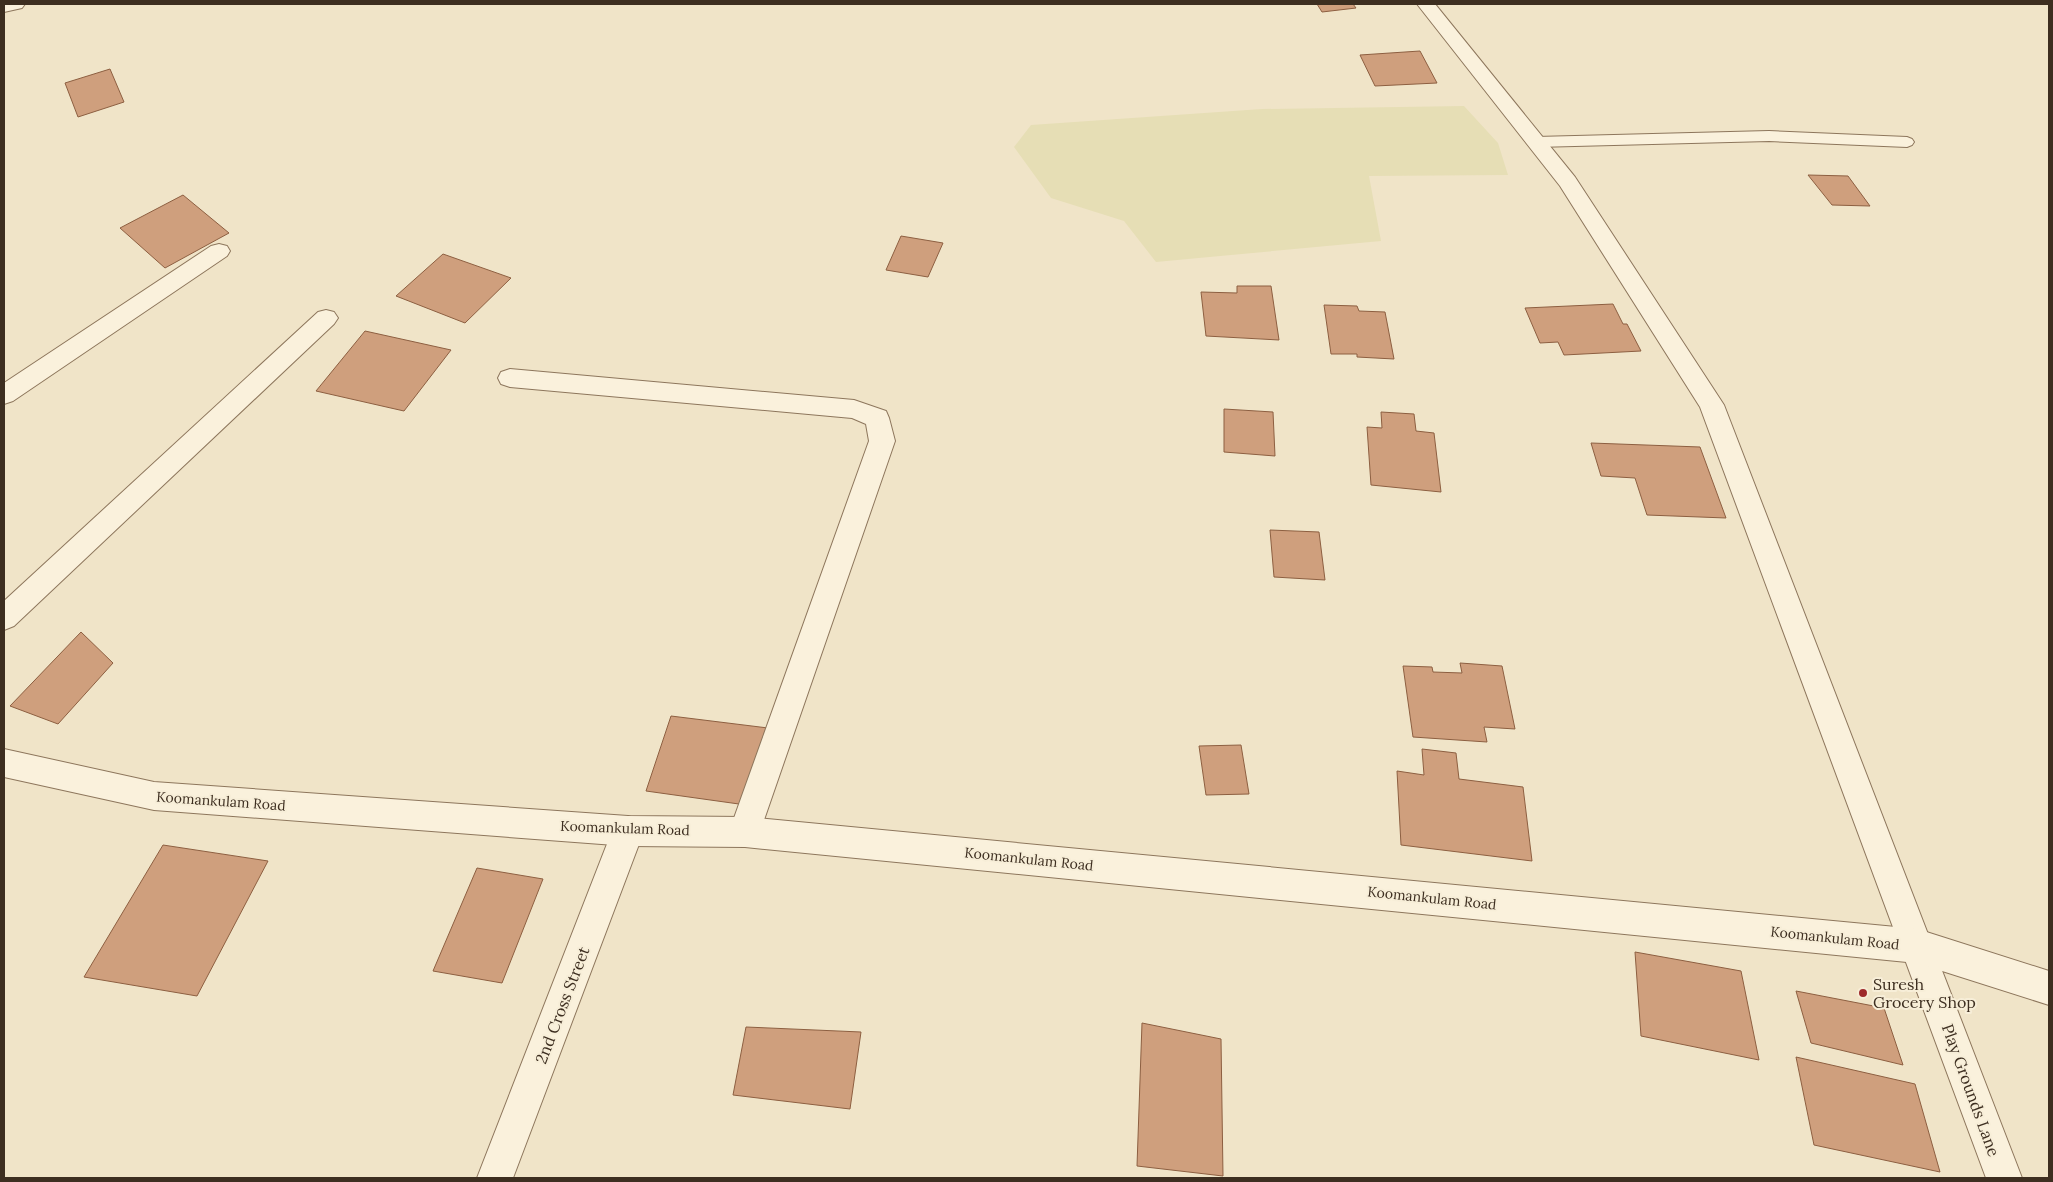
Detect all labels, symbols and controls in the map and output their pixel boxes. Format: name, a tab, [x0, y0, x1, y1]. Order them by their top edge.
street label: Koomankulam Road	[156, 788, 286, 814]
street label: Koomankulam Road	[560, 817, 690, 839]
street label: Koomankulam Road	[964, 843, 1094, 875]
street label: Koomankulam Road	[1367, 882, 1497, 914]
street label: Koomankulam Road	[1770, 922, 1900, 954]
street label: 2nd Cross Street	[530, 943, 594, 1066]
place label: Suresh Grocery Shop	[1873, 974, 1976, 1012]
marker: Suresh Grocery Shop	[1857, 987, 1869, 999]
street label: Play Grounds Lane	[1938, 1021, 2004, 1159]

